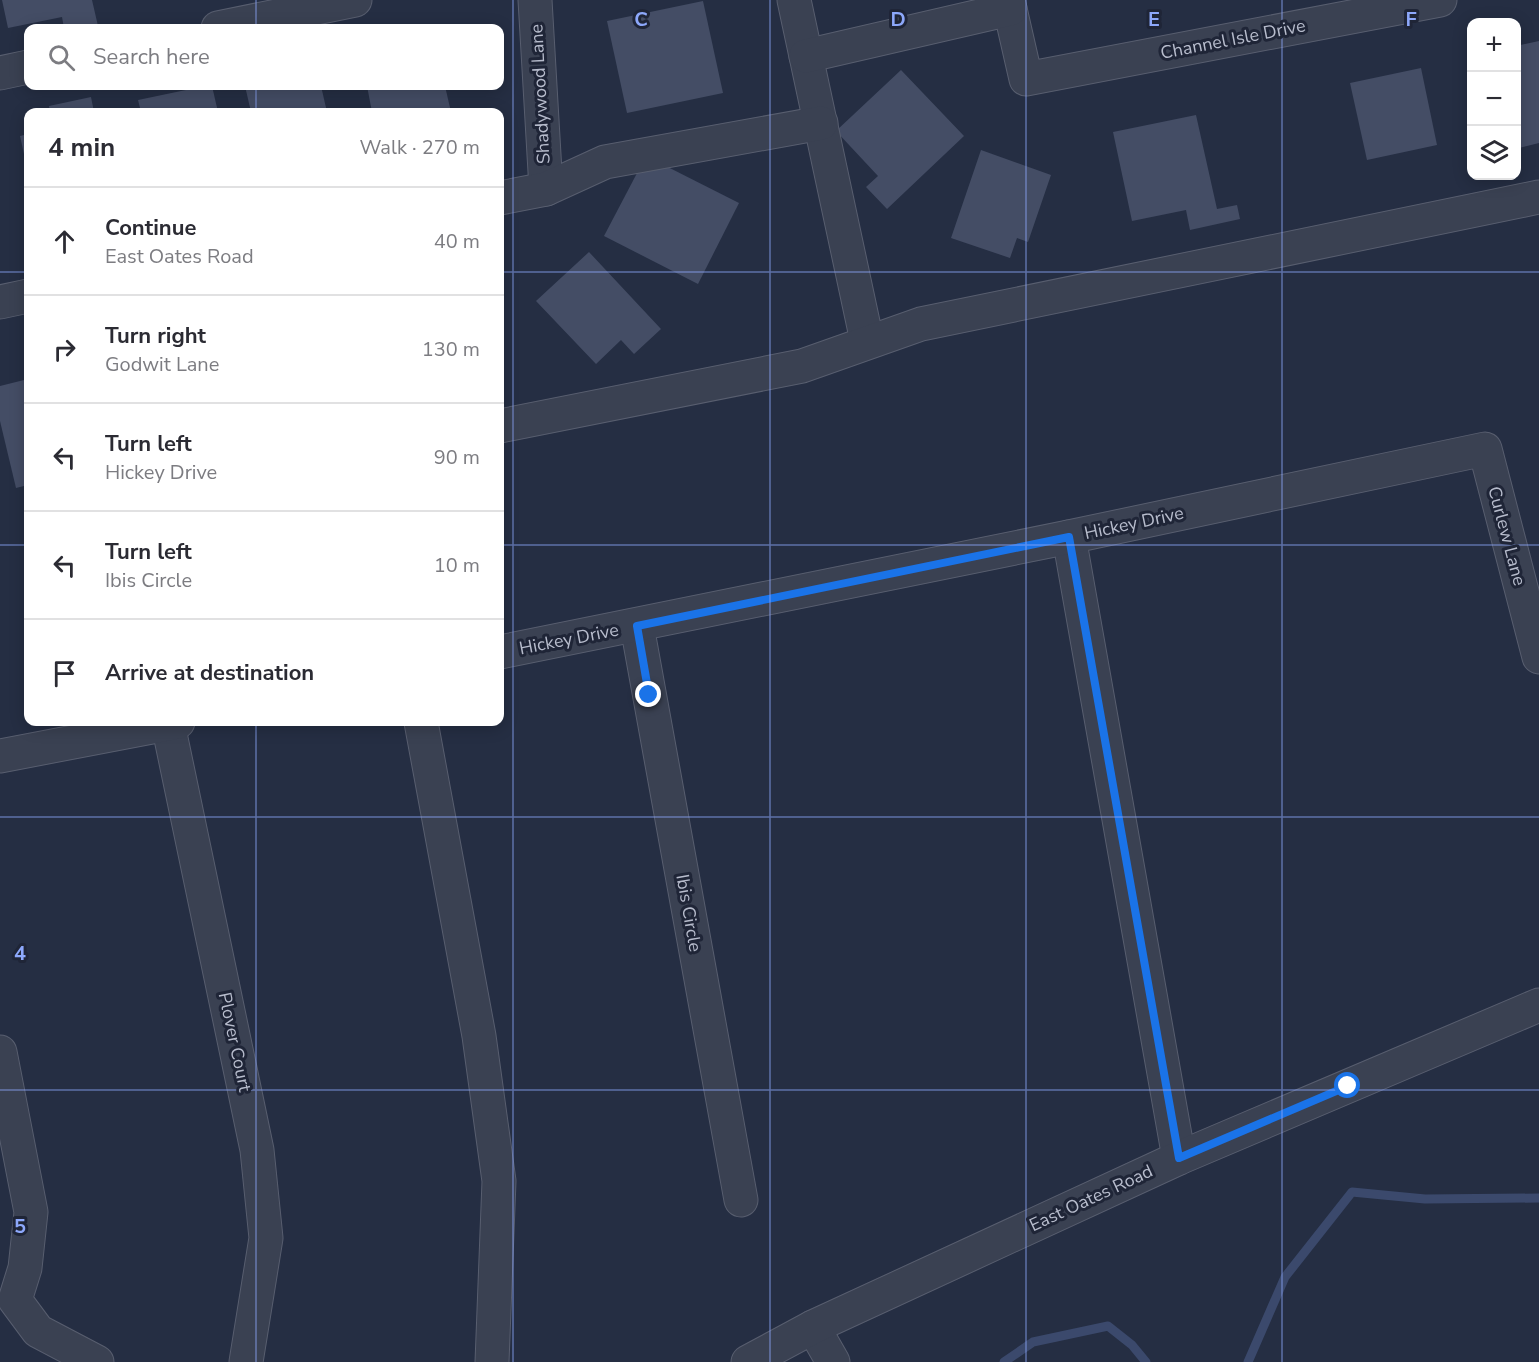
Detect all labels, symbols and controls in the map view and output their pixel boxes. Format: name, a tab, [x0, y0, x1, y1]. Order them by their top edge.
text: C	[634, 6, 648, 33]
text: D	[890, 6, 906, 33]
text: E	[1148, 6, 1160, 33]
text: F	[1405, 6, 1417, 33]
street label: Channel Isle Drive	[1158, 13, 1308, 65]
map controls	[1467, 18, 1521, 180]
button: +	[1467, 18, 1521, 72]
street label: Shadywood Lane	[524, 23, 556, 165]
search box	[24, 24, 504, 90]
icon: search	[45, 41, 78, 74]
text: Search here	[93, 42, 210, 72]
button: −	[1467, 72, 1521, 126]
button: layers	[1467, 126, 1521, 180]
text: 4 min	[48, 130, 115, 165]
text: Walk · 270 m	[360, 134, 480, 161]
text: Continue	[105, 213, 196, 243]
icon: ahead	[48, 225, 81, 258]
text: 40 m	[434, 228, 480, 255]
text: East Oates Road	[105, 243, 254, 270]
text: Turn right	[105, 321, 206, 351]
icon: right	[48, 333, 81, 366]
text: 130 m	[422, 336, 480, 363]
text: Godwit Lane	[105, 351, 219, 378]
text: Turn left	[105, 429, 192, 459]
icon: left	[48, 441, 81, 474]
text: 90 m	[434, 444, 480, 471]
text: Hickey Drive	[105, 459, 217, 486]
street label: Curlew Lane	[1482, 484, 1532, 588]
street label: Hickey Drive	[1082, 501, 1186, 545]
text: Turn left	[105, 537, 192, 567]
icon: left	[48, 549, 81, 582]
text: 10 m	[434, 552, 480, 579]
text: Ibis Circle	[105, 567, 192, 594]
street label: Hickey Drive	[517, 618, 621, 660]
icon: arrive	[48, 657, 81, 690]
text: Arrive at destination	[105, 658, 314, 688]
route end	[635, 681, 661, 707]
street label: Ibis Circle	[670, 872, 708, 954]
text: 4	[14, 940, 26, 967]
street label: Plover Court	[213, 990, 257, 1095]
route start	[1334, 1072, 1360, 1098]
street label: East Oates Road	[1025, 1159, 1157, 1237]
text: 5	[14, 1213, 26, 1240]

